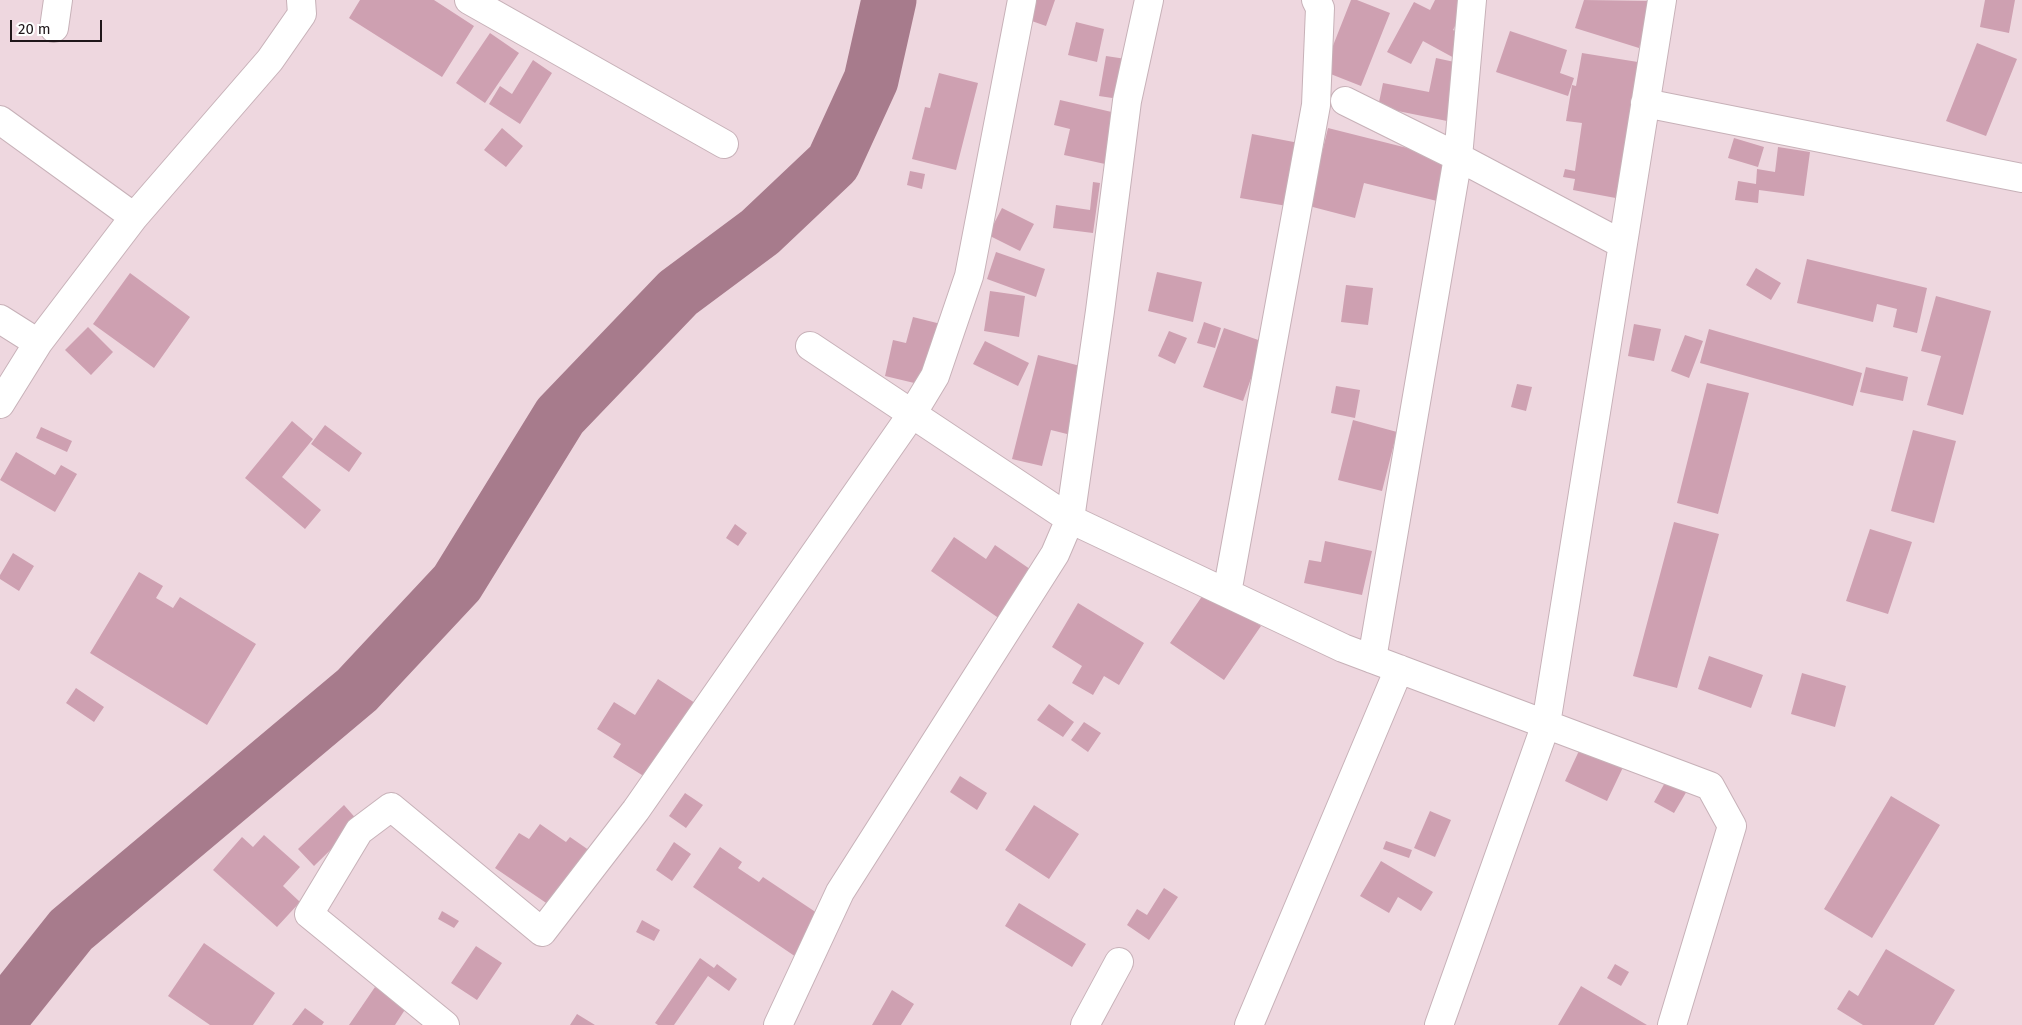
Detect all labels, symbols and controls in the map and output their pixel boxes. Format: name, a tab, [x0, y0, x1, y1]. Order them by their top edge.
scale bar	[12, 10, 105, 42]
text: 20 m	[18, 20, 51, 38]

